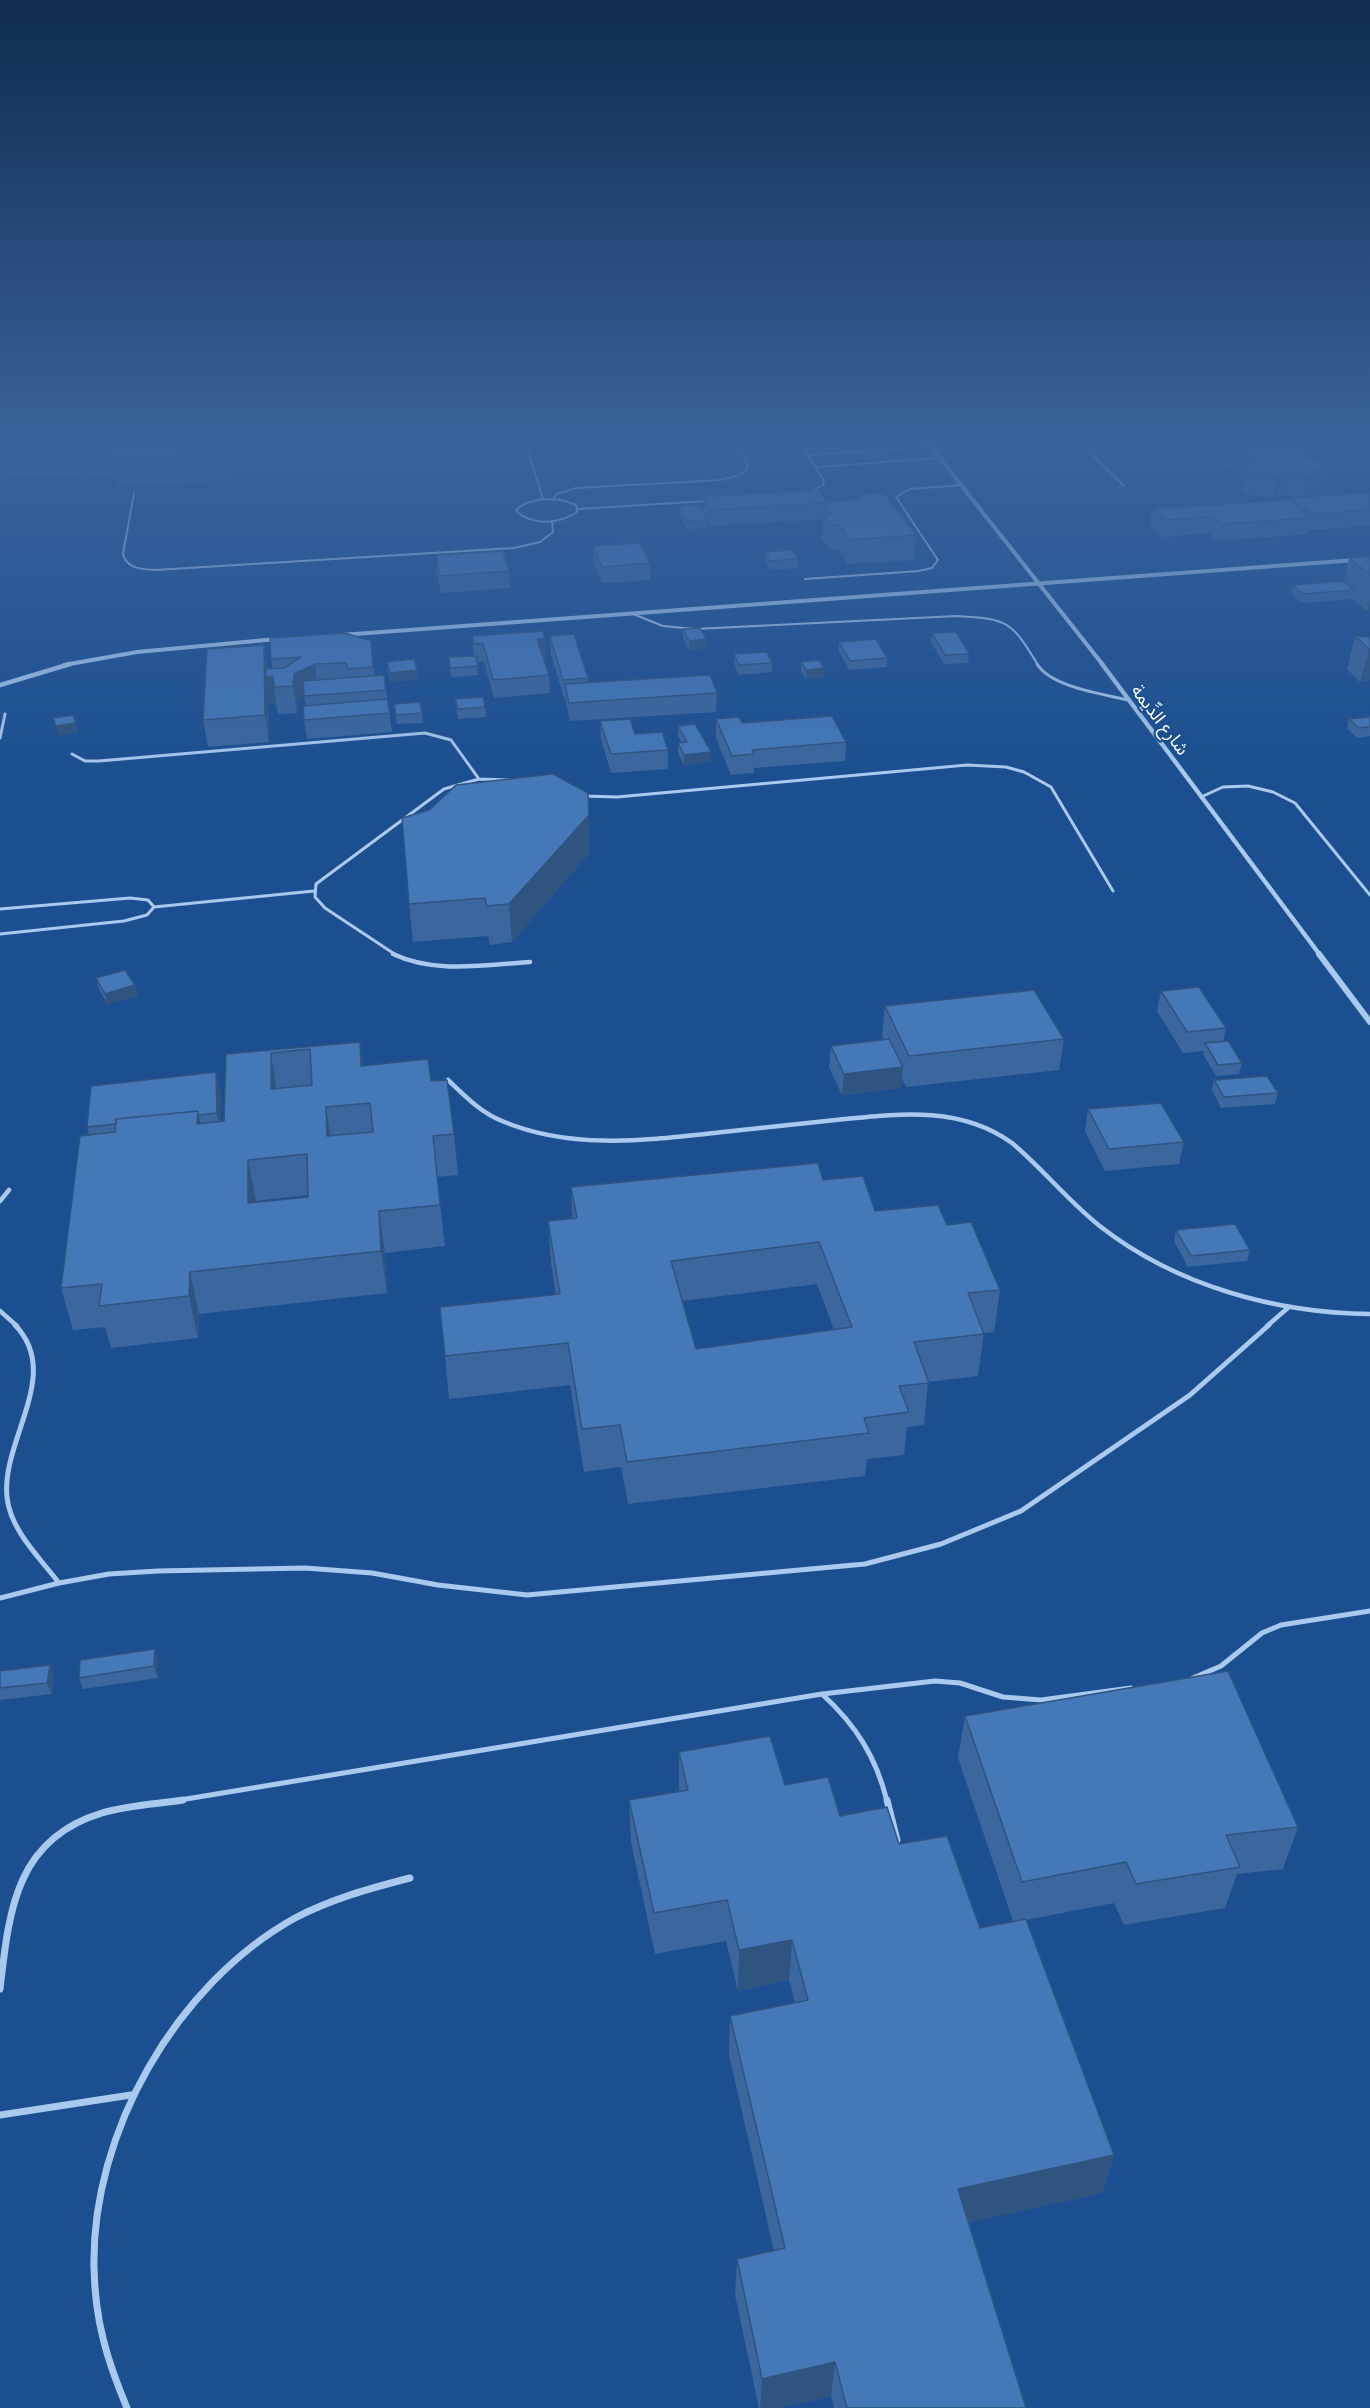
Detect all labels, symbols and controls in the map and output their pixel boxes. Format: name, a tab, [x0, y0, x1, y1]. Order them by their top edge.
street label: شارع الدِّيمة	[1127, 680, 1193, 760]

